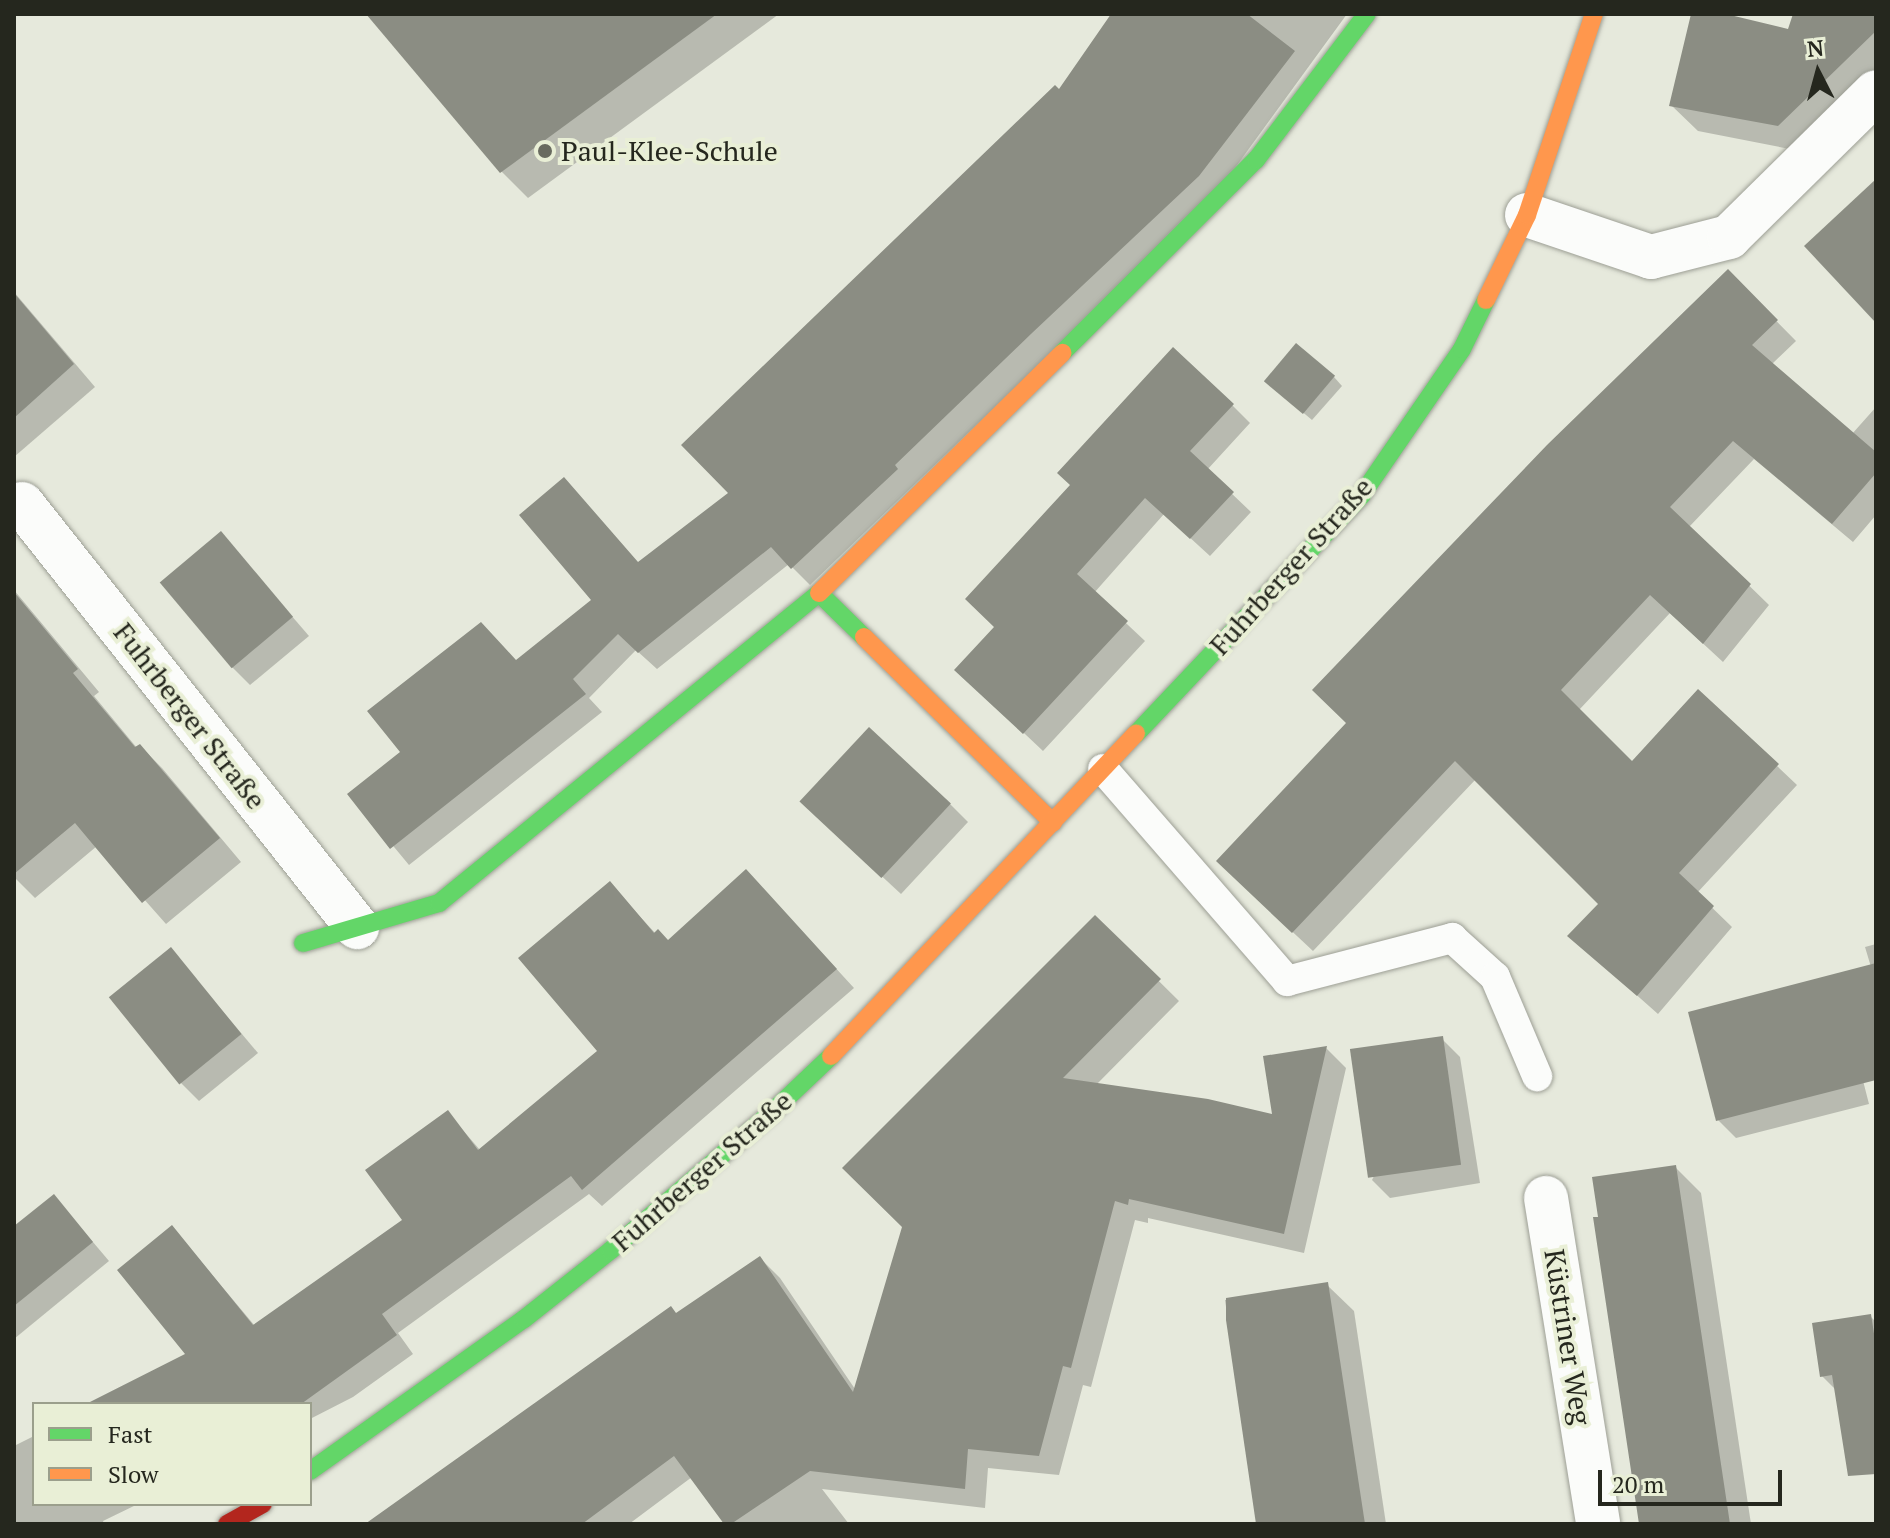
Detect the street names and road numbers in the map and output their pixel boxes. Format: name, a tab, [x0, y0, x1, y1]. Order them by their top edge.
street label: Fuhrberger Straße	[1203, 470, 1379, 662]
street label: Fuhrberger Straße	[107, 616, 273, 816]
street label: Fuhrberger Straße	[605, 1084, 799, 1258]
street label: Küstriner Weg	[1538, 1247, 1598, 1427]

